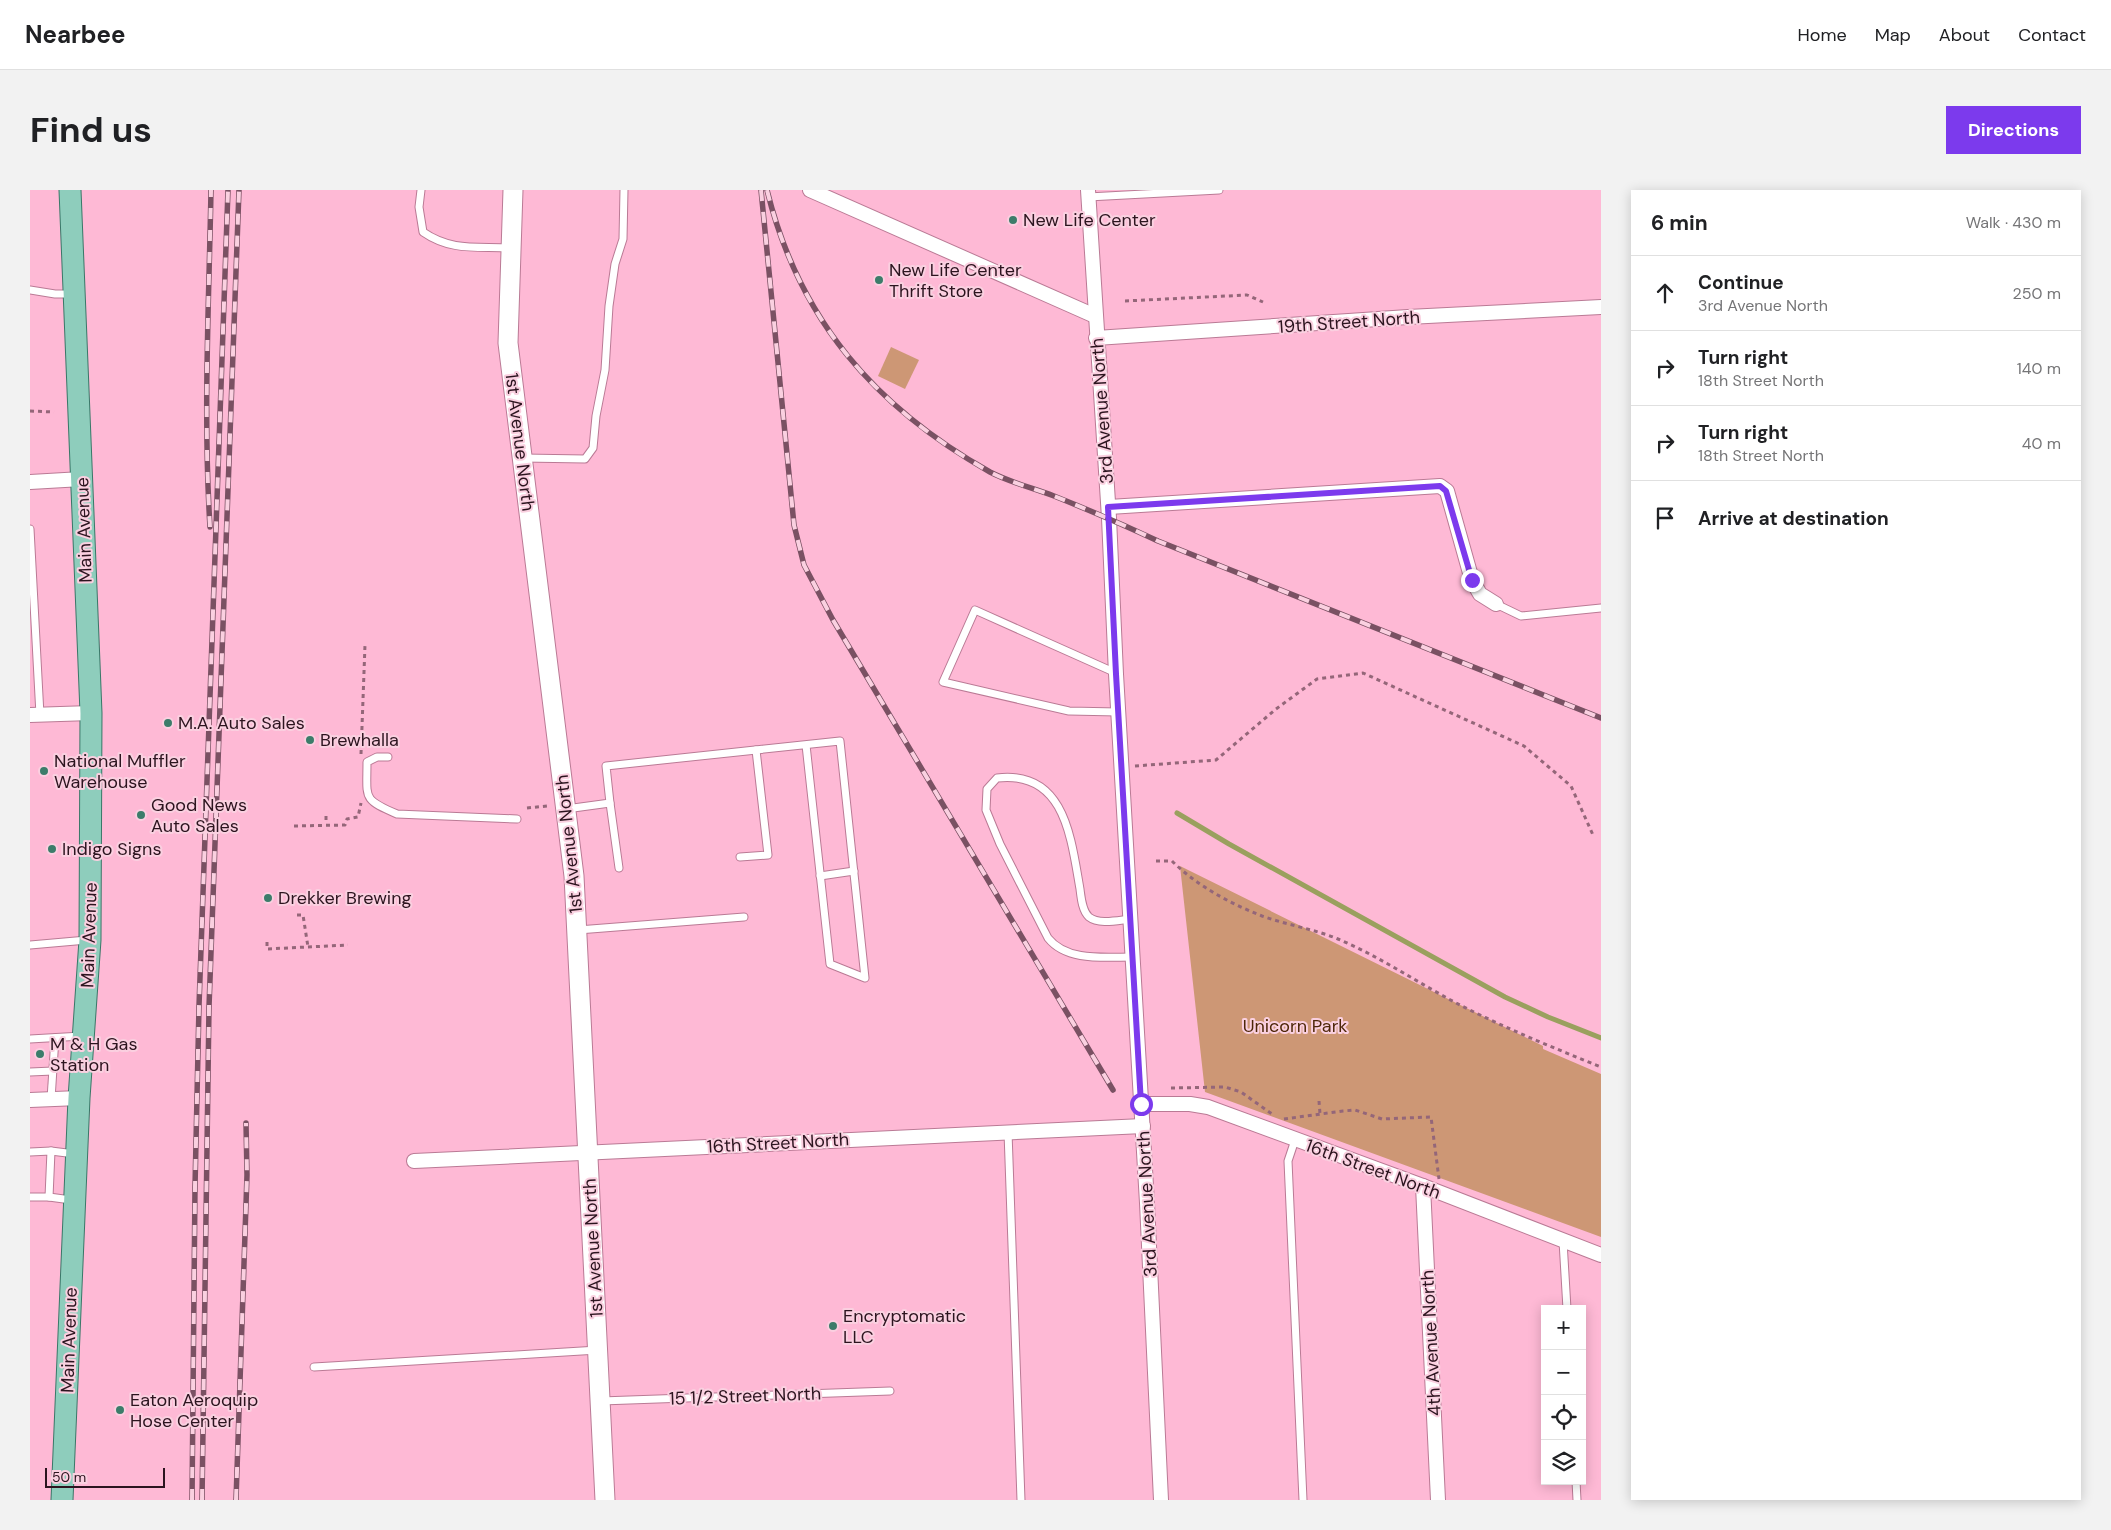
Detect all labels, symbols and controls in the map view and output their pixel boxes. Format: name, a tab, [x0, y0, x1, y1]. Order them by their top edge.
text: Nearbee	[25, 19, 125, 50]
text: Home	[1797, 23, 1847, 47]
text: Map	[1875, 23, 1911, 47]
text: About	[1939, 23, 1990, 47]
text: Contact	[2018, 23, 2086, 47]
button: Directions	[1946, 106, 2081, 154]
text: Find us	[30, 107, 152, 153]
place label: New Life Center	[1023, 208, 1156, 232]
text: 6 min	[1651, 209, 1708, 237]
text: Walk · 430 m	[1966, 212, 2061, 233]
marker: New Life Center	[1007, 214, 1019, 226]
place label: New Life Center Thrift Store	[889, 258, 1022, 303]
text: Continue	[1698, 270, 1784, 295]
marker: New Life Center Thrift Store	[873, 274, 885, 286]
icon: ahead	[1651, 279, 1679, 307]
text: 250 m	[2013, 283, 2061, 304]
text: 3rd Avenue North	[1698, 295, 1828, 316]
street label: 19th Street North	[1277, 305, 1421, 339]
street label: 3rd Avenue North	[1085, 337, 1119, 485]
text: Turn right	[1698, 345, 1788, 370]
icon: right	[1651, 354, 1679, 382]
text: 140 m	[2017, 358, 2061, 379]
text: 18th Street North	[1698, 370, 1824, 391]
street label: 1st Avenue North	[500, 371, 540, 513]
text: Turn right	[1698, 420, 1788, 445]
icon: right	[1651, 429, 1679, 457]
text: 40 m	[2022, 433, 2061, 454]
text: 18th Street North	[1698, 445, 1824, 466]
street label: Main Avenue	[70, 477, 98, 583]
icon: arrive	[1651, 504, 1679, 532]
text: Arrive at destination	[1698, 506, 1889, 531]
route end	[1461, 569, 1484, 592]
place label: M.A. Auto Sales	[178, 711, 305, 735]
marker: M.A. Auto Sales	[162, 717, 174, 729]
place label: Brewhalla	[320, 728, 399, 752]
marker: Brewhalla	[304, 734, 316, 746]
place label: National Muffler Warehouse	[54, 749, 186, 794]
marker: National Muffler Warehouse	[38, 765, 50, 777]
street label: 1st Avenue North	[550, 774, 588, 914]
place label: Good News Auto Sales	[151, 793, 247, 838]
marker: Good News Auto Sales	[135, 809, 147, 821]
place label: Indigo Signs	[62, 837, 161, 861]
marker: Indigo Signs	[46, 843, 58, 855]
street label: Main Avenue	[75, 882, 103, 988]
place label: Drekker Brewing	[278, 886, 412, 910]
marker: Drekker Brewing	[262, 892, 274, 904]
park label: Unicorn Park	[1243, 1014, 1347, 1038]
place label: M & H Gas Station	[50, 1032, 137, 1077]
marker: M & H Gas Station	[34, 1048, 46, 1060]
route start	[1130, 1093, 1153, 1116]
street label: 16th Street North	[706, 1127, 850, 1159]
street label: 3rd Avenue North	[1131, 1130, 1163, 1278]
street label: 16th Street North	[1302, 1133, 1444, 1205]
street label: 1st Avenue North	[577, 1178, 609, 1318]
street label: 4th Avenue North	[1415, 1269, 1447, 1417]
street label: Main Avenue	[55, 1287, 83, 1393]
place label: Encryptomatic LLC	[843, 1304, 966, 1349]
map controls	[1541, 1305, 1586, 1485]
button: +	[1541, 1305, 1586, 1350]
marker: Encryptomatic LLC	[827, 1320, 839, 1332]
button: −	[1541, 1350, 1586, 1395]
street label: 15 1/2 Street North	[669, 1381, 821, 1411]
place label: Eaton Aeroquip Hose Center	[130, 1388, 258, 1433]
button: locate	[1541, 1395, 1586, 1440]
marker: Eaton Aeroquip Hose Center	[114, 1404, 126, 1416]
button: layers	[1541, 1440, 1586, 1485]
scale bar	[45, 1465, 165, 1488]
text: 50 m	[52, 1468, 86, 1486]

